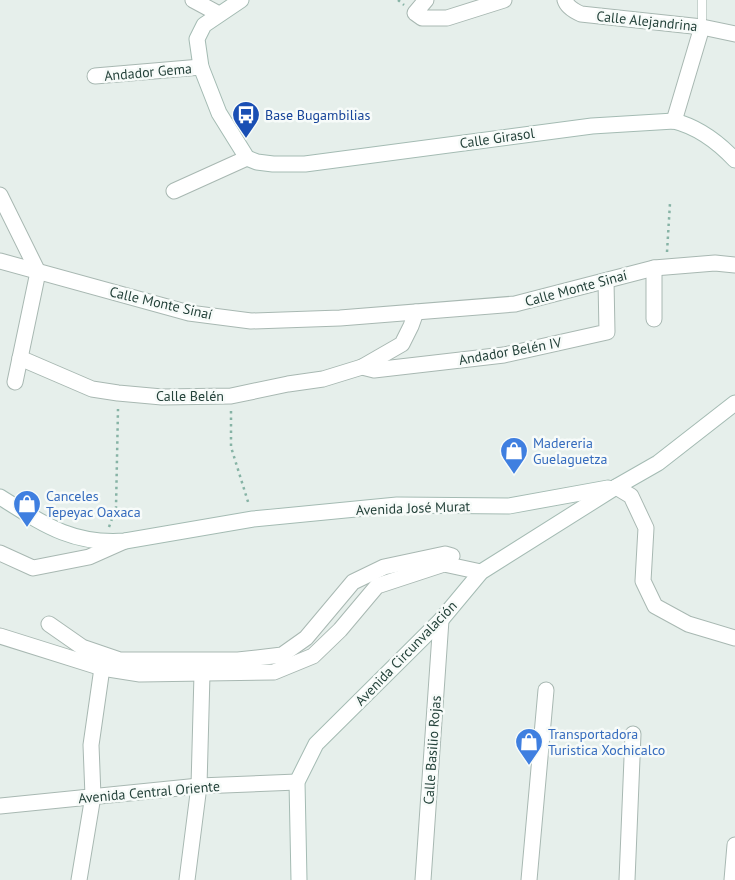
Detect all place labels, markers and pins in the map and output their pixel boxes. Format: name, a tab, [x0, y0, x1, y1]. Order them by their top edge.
bus stop icon: Base Bugambilias	[231, 100, 261, 139]
place label: Base Bugambilias	[265, 106, 371, 124]
place label: Madereria Guelaguetza	[533, 434, 607, 468]
shop icon: Madereria Guelaguetza	[499, 436, 529, 475]
place label: Canceles Tepeyac Oaxaca	[46, 487, 141, 521]
shop icon: Canceles Tepeyac Oaxaca	[12, 489, 42, 528]
place label: Transportadora Turistica Xochicalco	[548, 725, 665, 759]
shop icon: Transportadora Turistica Xochicalco	[514, 727, 544, 766]

